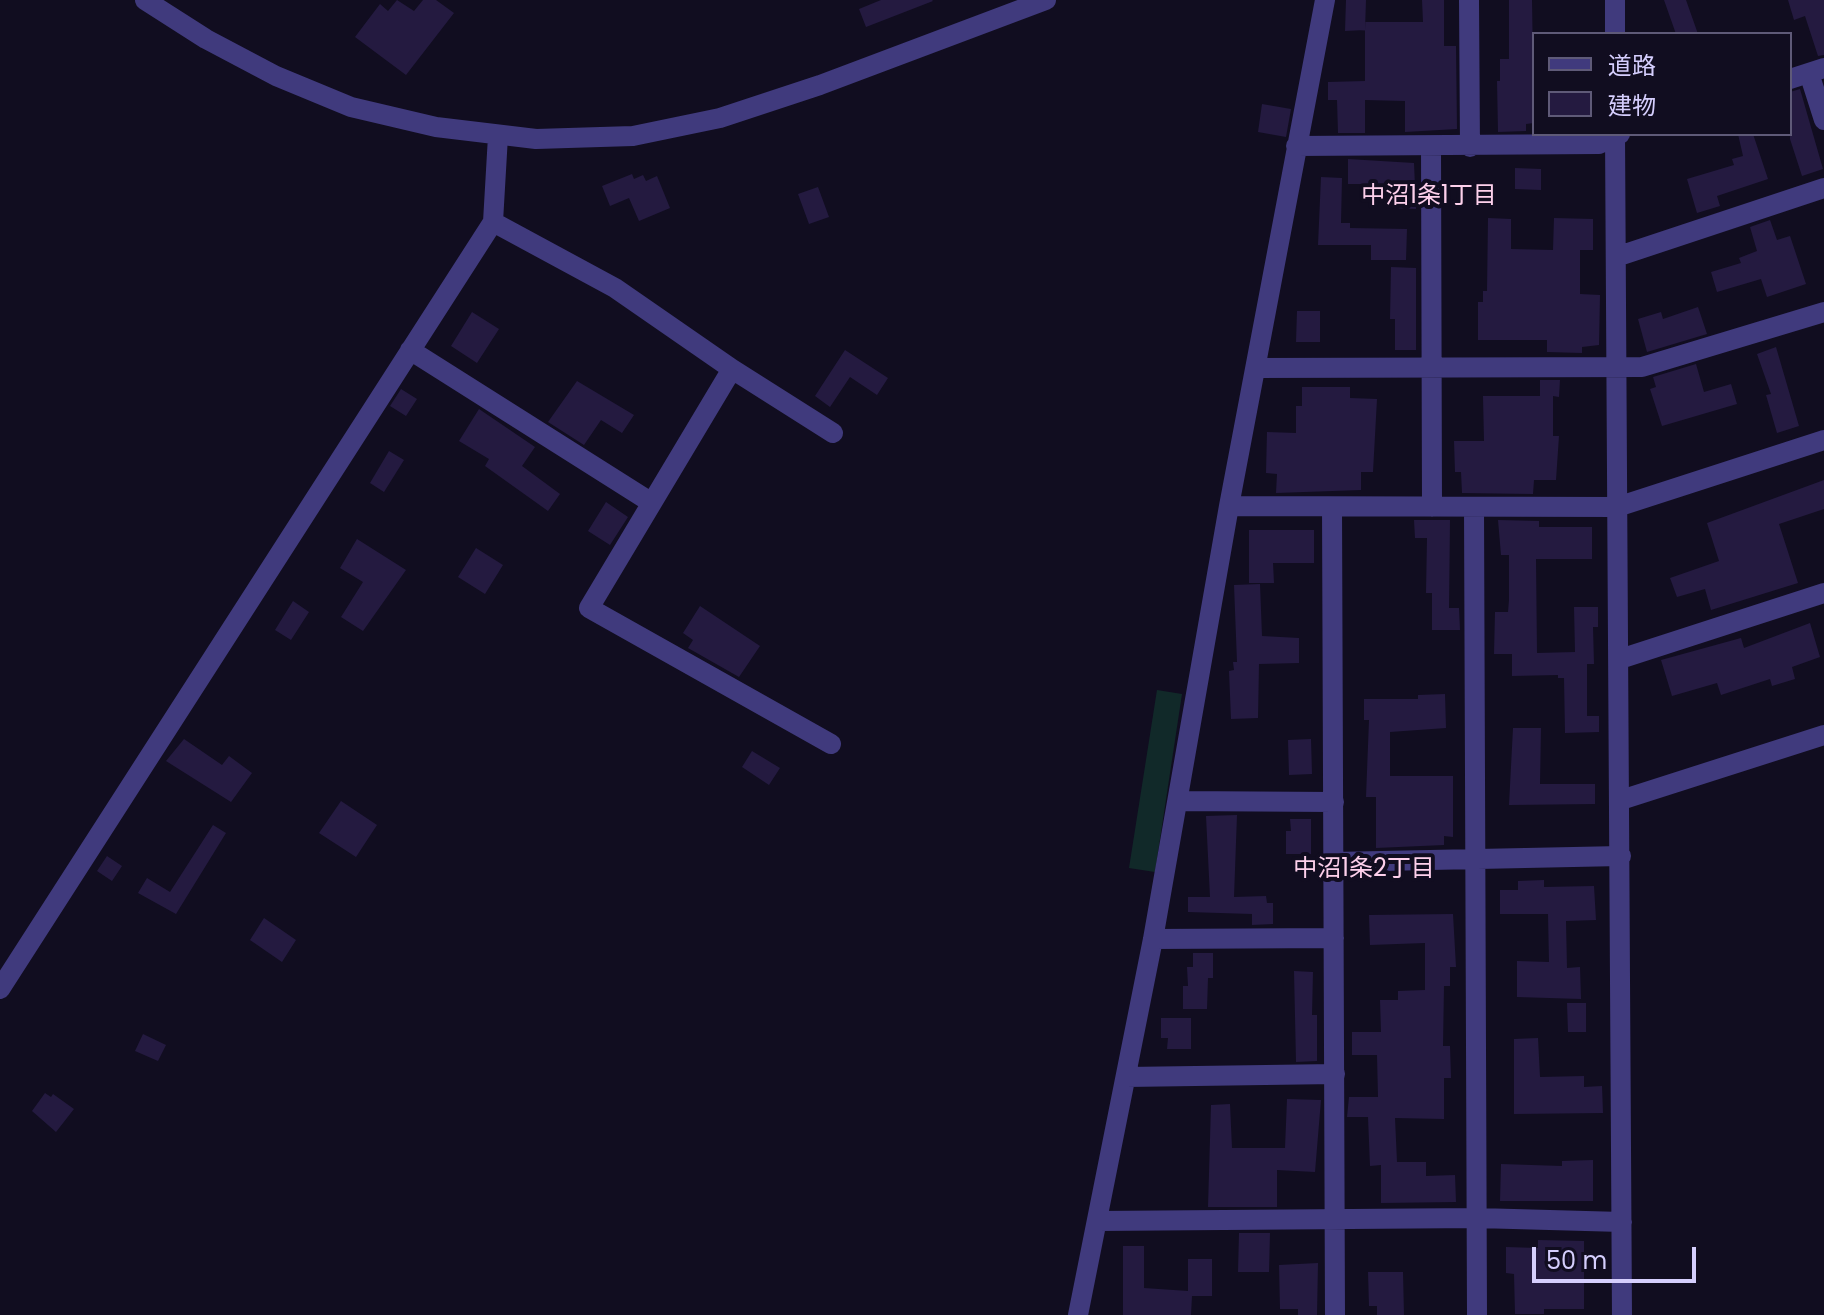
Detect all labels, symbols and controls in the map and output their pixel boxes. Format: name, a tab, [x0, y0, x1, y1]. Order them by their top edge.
legend	[1532, 32, 1792, 136]
text: 道路	[1608, 49, 1656, 82]
text: 建物	[1608, 89, 1656, 122]
district label: 中沼1条1丁目	[1361, 183, 1497, 211]
district label: 中沼1条2丁目	[1293, 856, 1435, 884]
scale bar	[1536, 1231, 1700, 1281]
text: 50 m	[1546, 1244, 1607, 1277]

